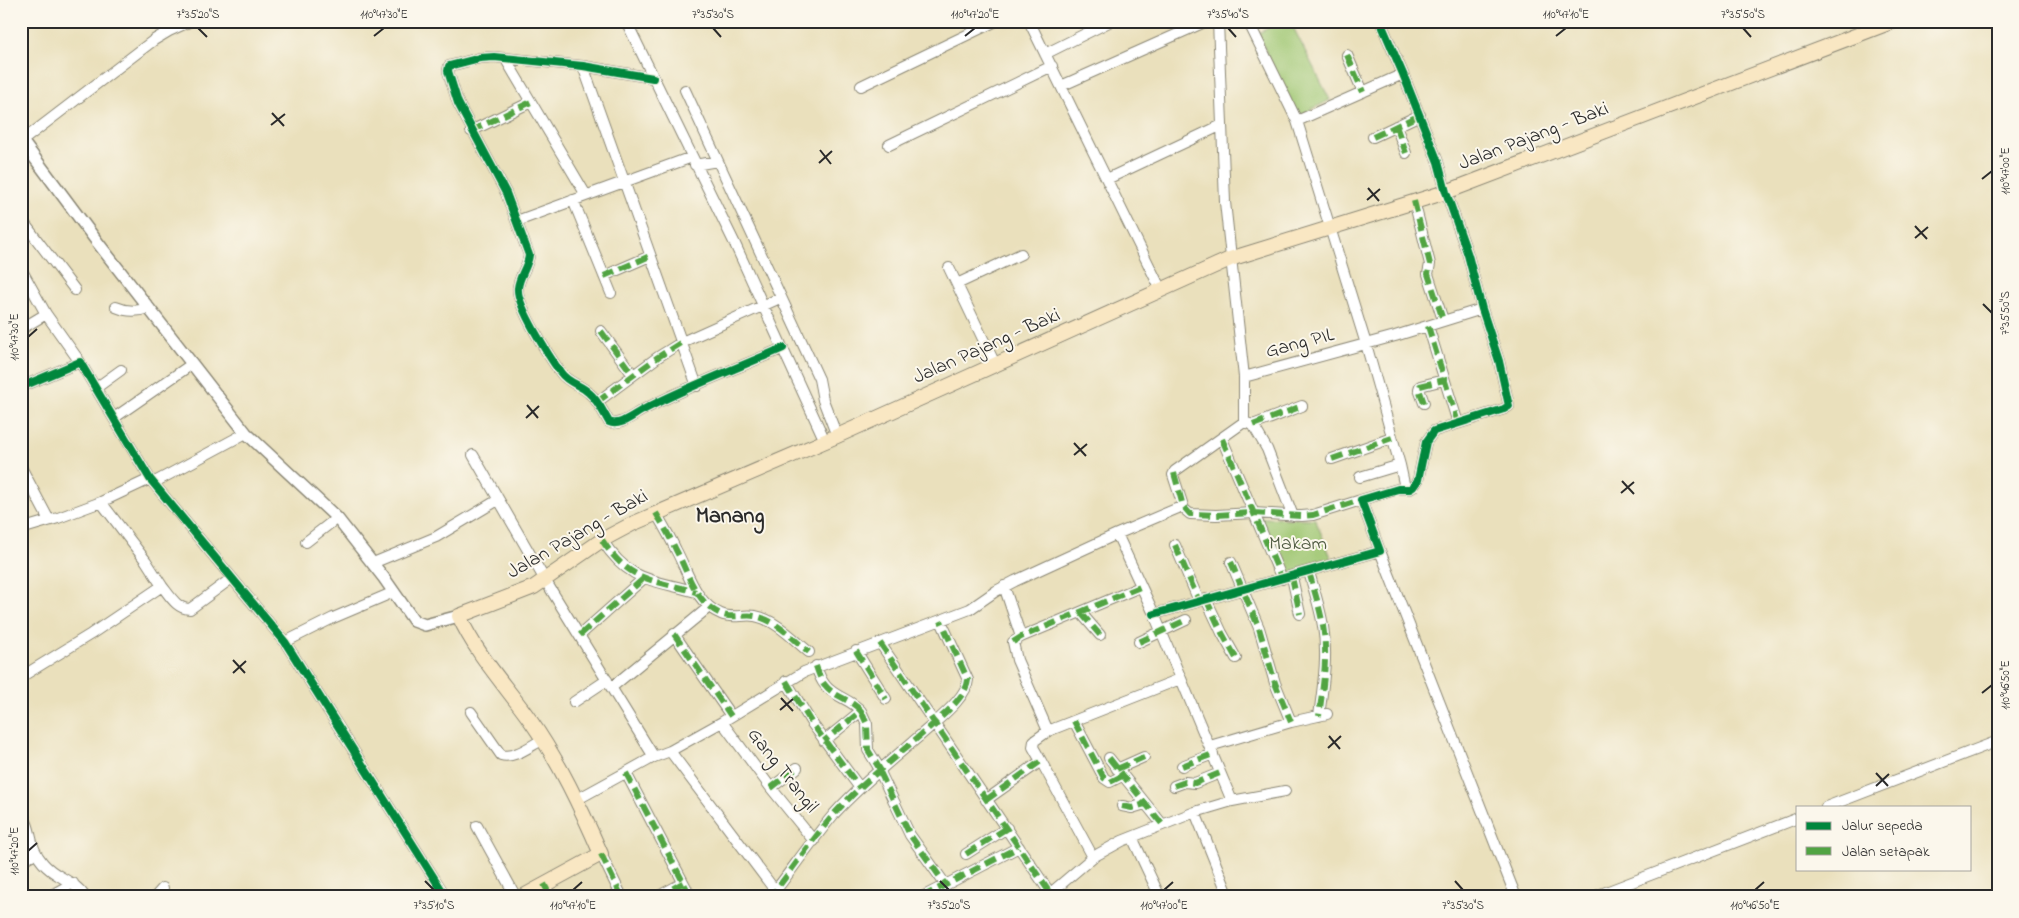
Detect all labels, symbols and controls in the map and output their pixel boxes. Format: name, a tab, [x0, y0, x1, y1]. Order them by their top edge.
text: 7°35'20"S	[177, 6, 220, 24]
text: 110°47'30"E	[360, 6, 408, 24]
text: 7°35'30"S	[692, 6, 734, 24]
text: 110°47'20"E	[951, 6, 999, 24]
text: 7°35'40"S	[1207, 6, 1249, 24]
text: 110°47'10"E	[1543, 6, 1589, 24]
text: 7°35'50"S	[1721, 6, 1765, 24]
street label: Jalan Pajang - Baki	[1455, 95, 1614, 180]
text: 110°47'00"E	[1997, 147, 2015, 195]
text: 7°35'50"S	[1997, 291, 2015, 335]
street label: Jalan Pajang - Baki	[909, 302, 1066, 393]
text: 110°47'30"E	[6, 313, 24, 361]
street label: Gang PIL	[1263, 321, 1338, 368]
street label: Jalan Pajang - Baki	[502, 483, 654, 588]
district label: Manang	[696, 501, 764, 534]
park label: Makam	[1269, 530, 1327, 559]
text: 110°46'50"E	[1997, 660, 2015, 710]
street label: Gang Trangil	[739, 722, 825, 821]
legend	[1796, 806, 1972, 870]
text: Jalur sepeda	[1842, 815, 1923, 837]
text: 110°47'20"E	[6, 827, 24, 875]
text: Jalan setapak	[1842, 841, 1930, 863]
text: 7°35'10"S	[414, 897, 455, 915]
text: 110°47'10"E	[550, 897, 596, 915]
text: 7°35'20"S	[928, 897, 971, 915]
text: 110°47'00"E	[1140, 897, 1188, 915]
text: 7°35'30"S	[1442, 897, 1484, 915]
text: 110°46'50"E	[1730, 897, 1780, 915]

